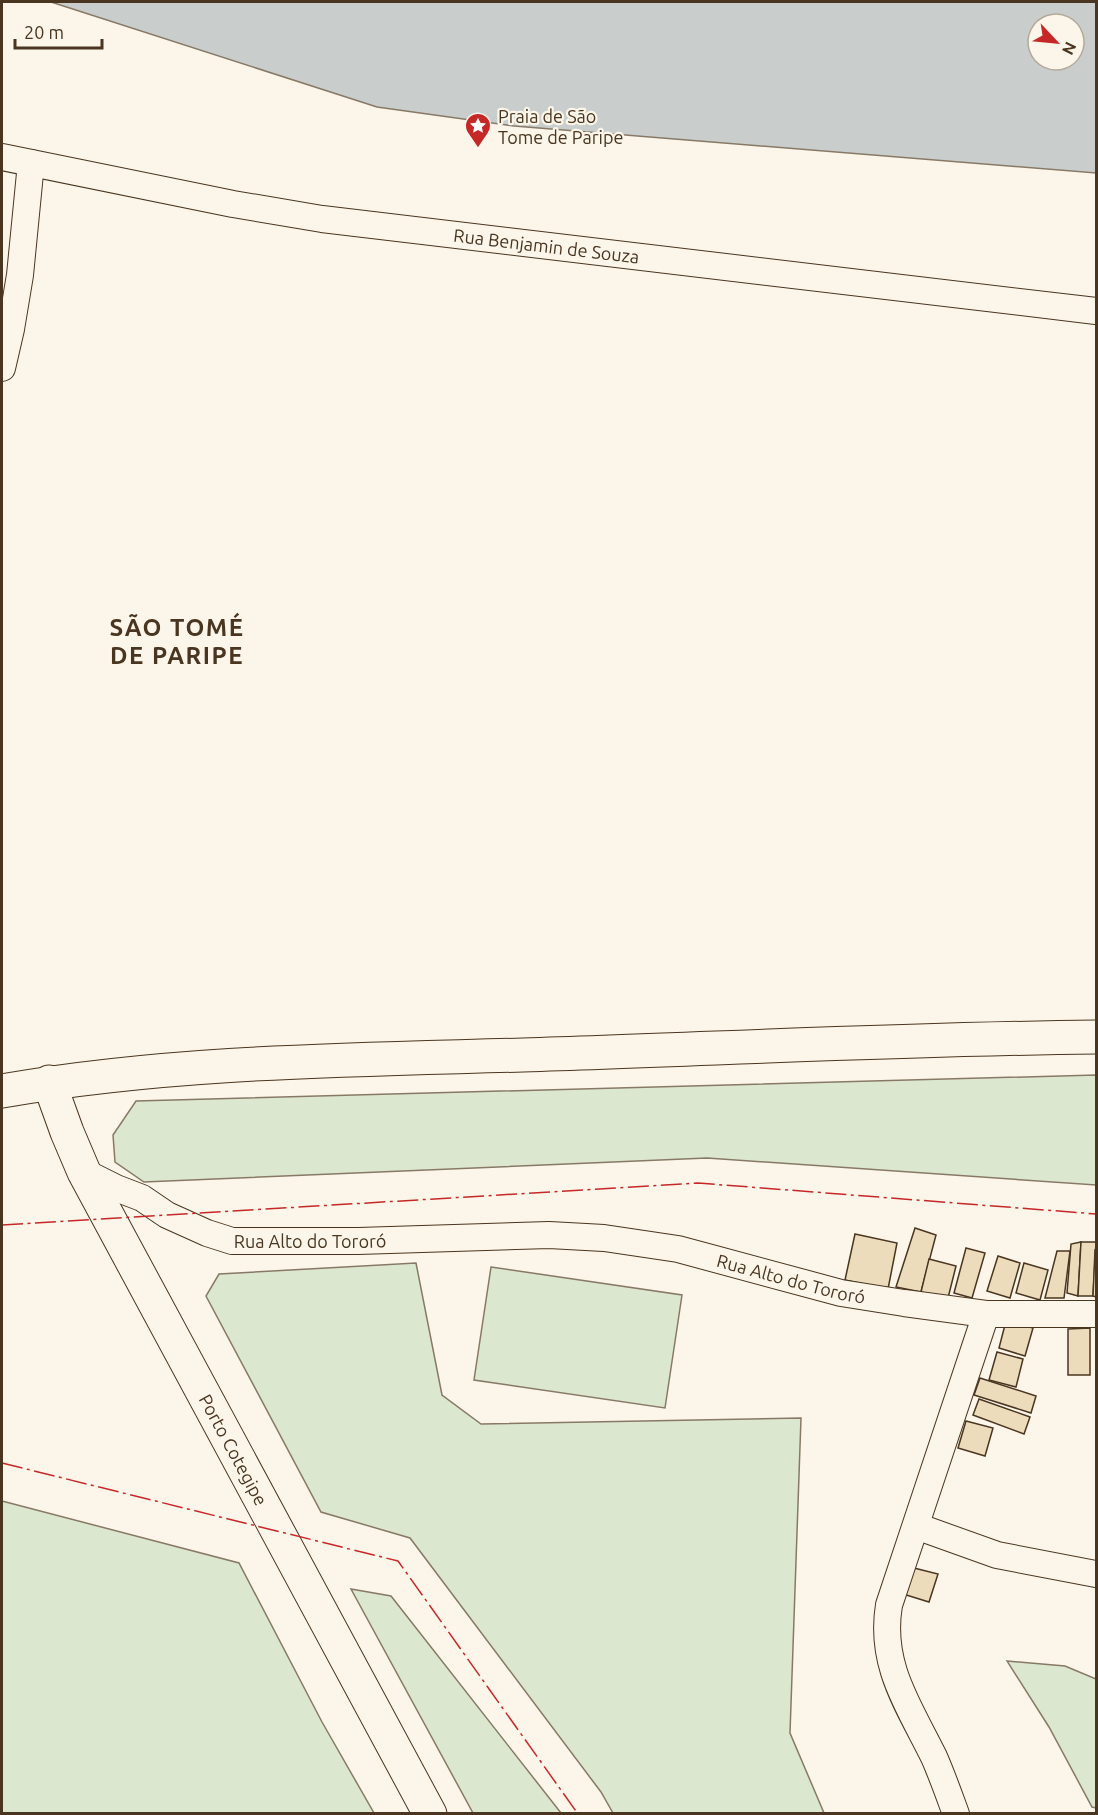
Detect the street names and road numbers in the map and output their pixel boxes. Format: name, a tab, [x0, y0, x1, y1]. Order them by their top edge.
street label: Rua Benjamin de Souza	[452, 225, 640, 267]
street label: Rua Alto do Tororó	[234, 1230, 387, 1251]
street label: Rua Alto do Tororó	[715, 1250, 867, 1307]
street label: Porto Cotegipe	[196, 1391, 272, 1509]

